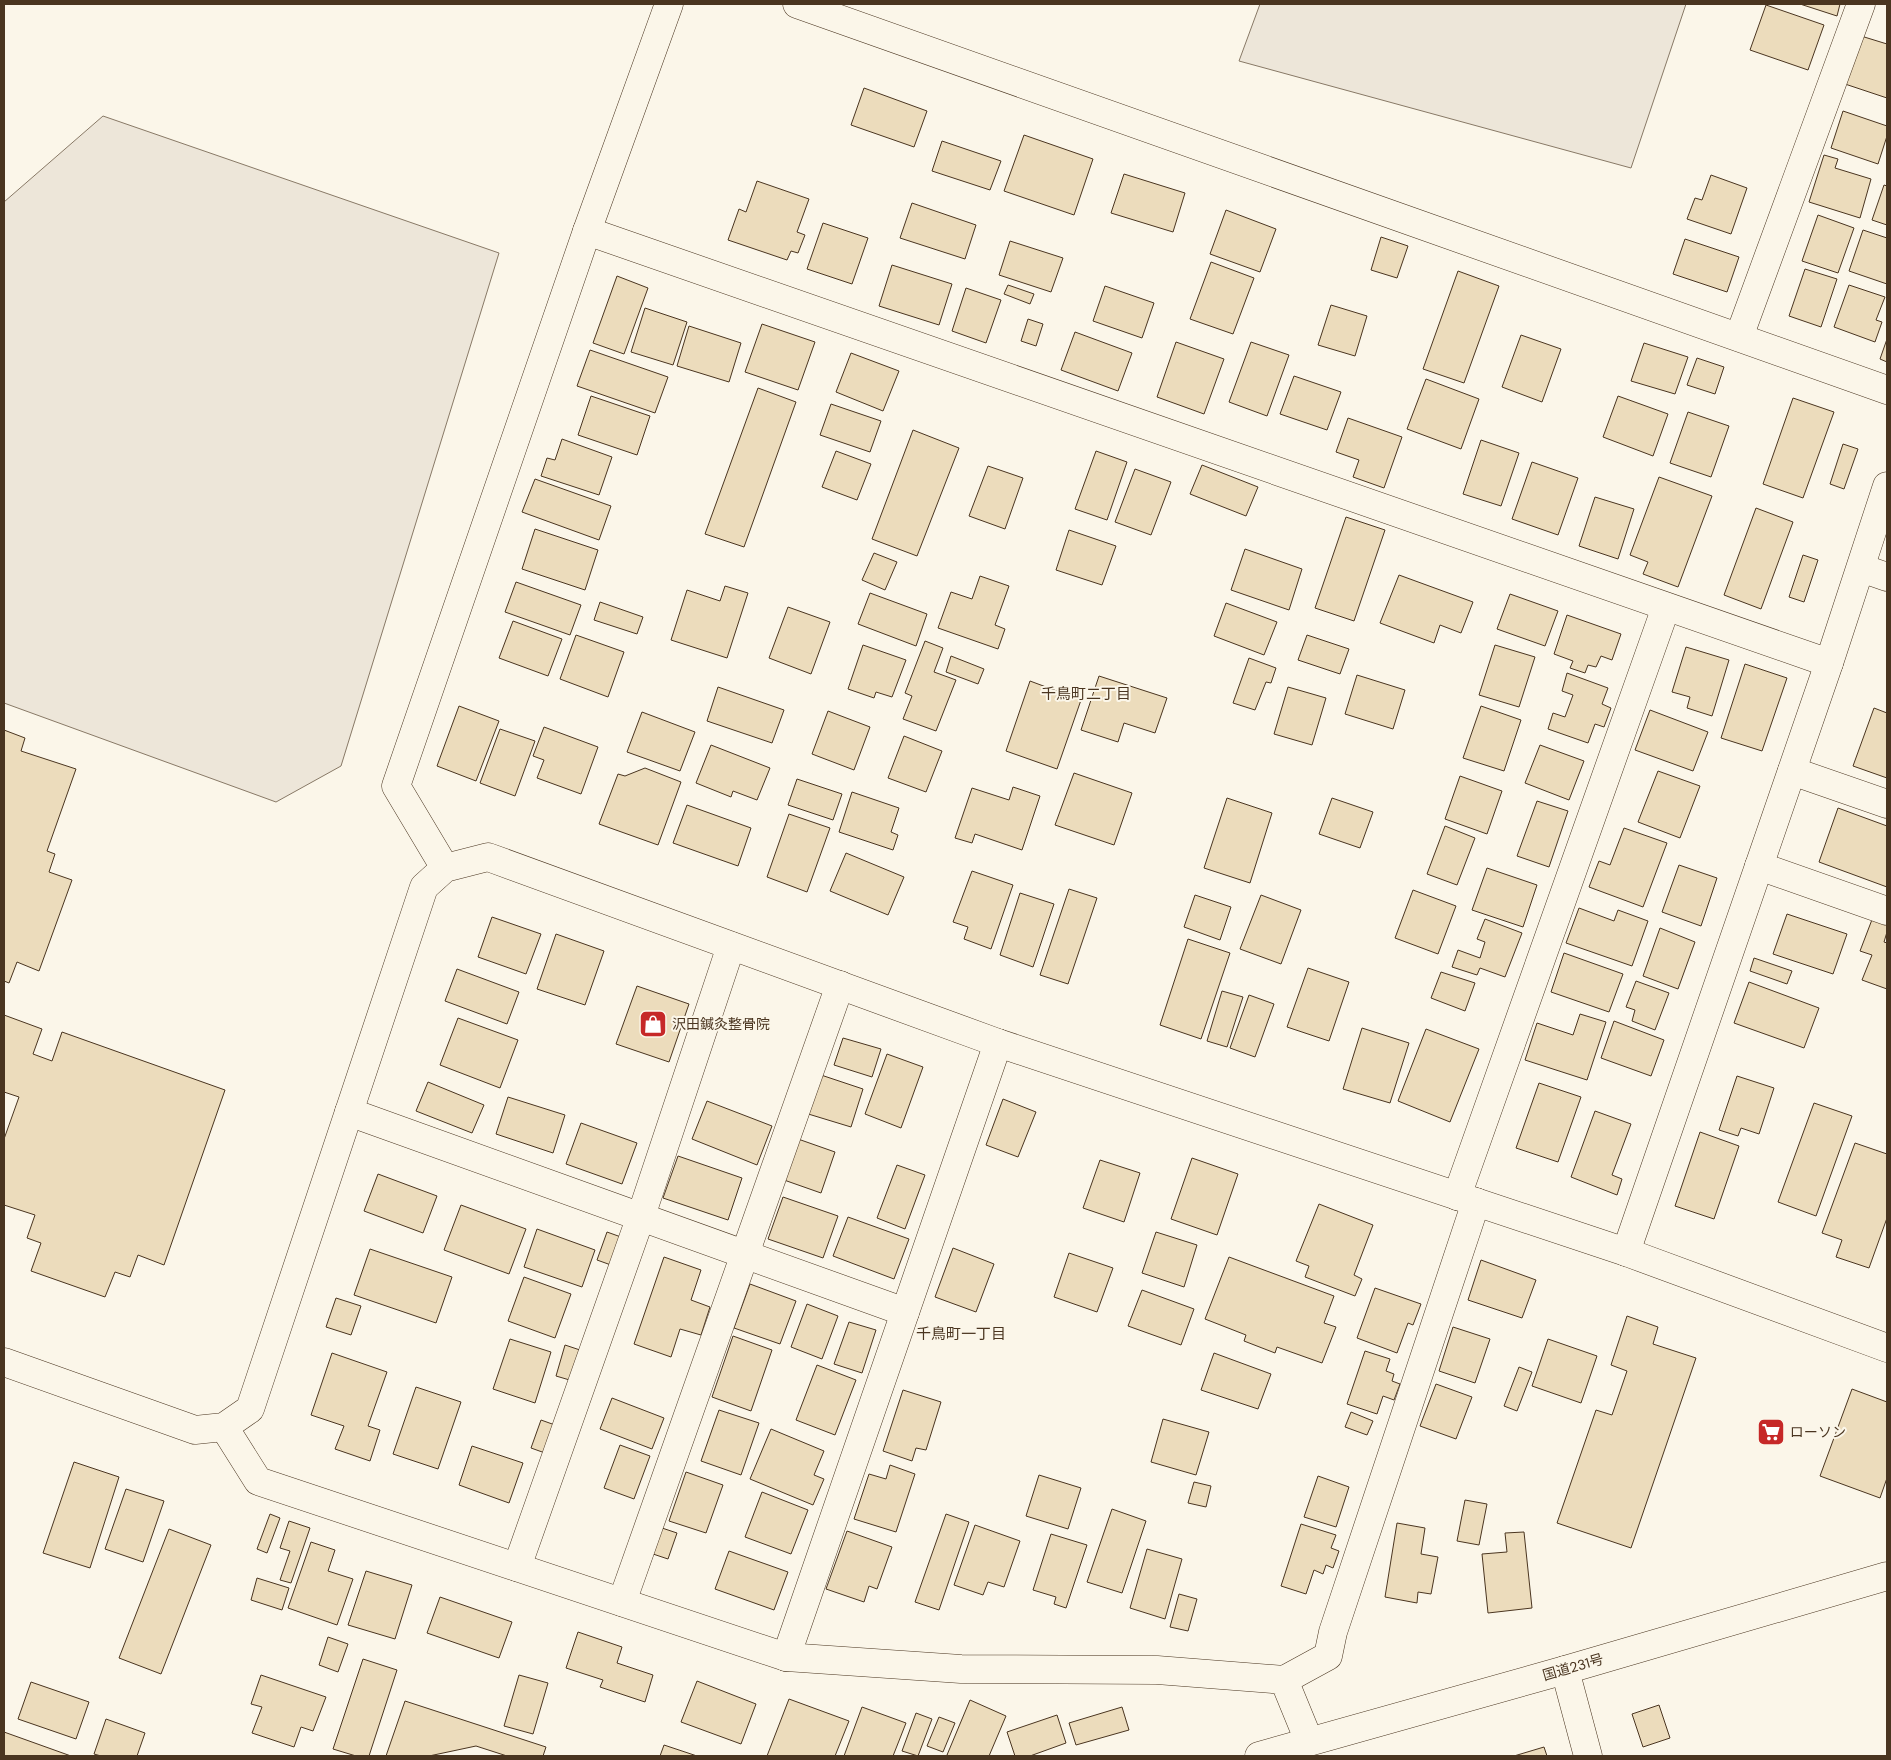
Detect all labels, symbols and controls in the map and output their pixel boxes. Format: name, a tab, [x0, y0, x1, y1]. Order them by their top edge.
district label: 千鳥町二丁目	[1041, 684, 1131, 704]
shop icon: 沢田鍼灸整骨院	[638, 1009, 668, 1039]
place label: 沢田鍼灸整骨院	[672, 1015, 770, 1033]
district label: 千鳥町一丁目	[916, 1324, 1006, 1344]
supermarket icon: ローソン	[1756, 1417, 1786, 1447]
place label: ローソン	[1790, 1423, 1846, 1441]
street label: 国道231号	[1540, 1650, 1606, 1684]

